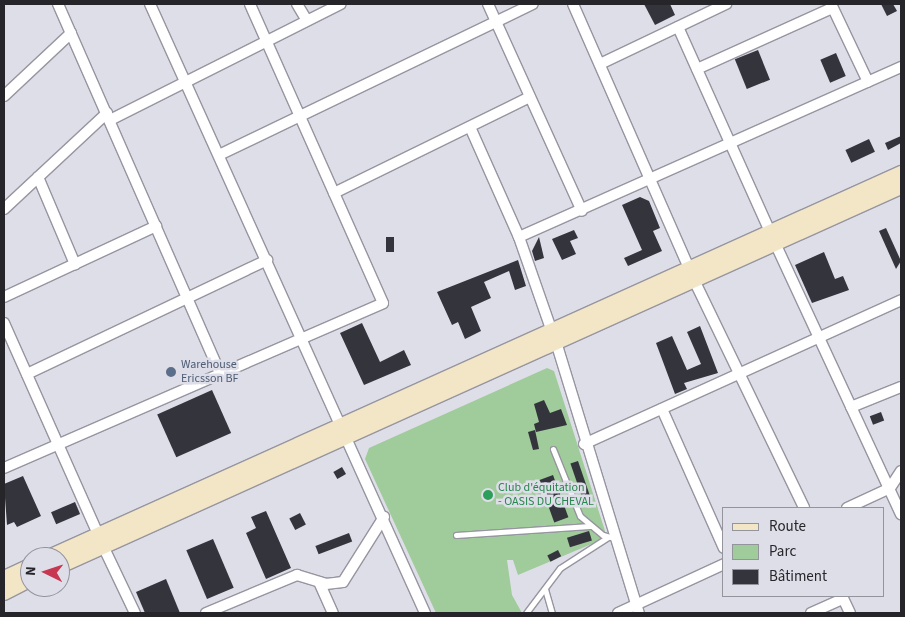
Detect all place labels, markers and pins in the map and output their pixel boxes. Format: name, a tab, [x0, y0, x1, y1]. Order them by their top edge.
place label: Warehouse Ericsson BF	[181, 358, 238, 386]
marker: Warehouse Ericsson BF	[165, 366, 177, 378]
place label: Club d'équitation - OASIS DU CHEVAL	[498, 481, 594, 509]
marker: Club d'équitation - OASIS DU CHEVAL	[482, 489, 494, 501]

